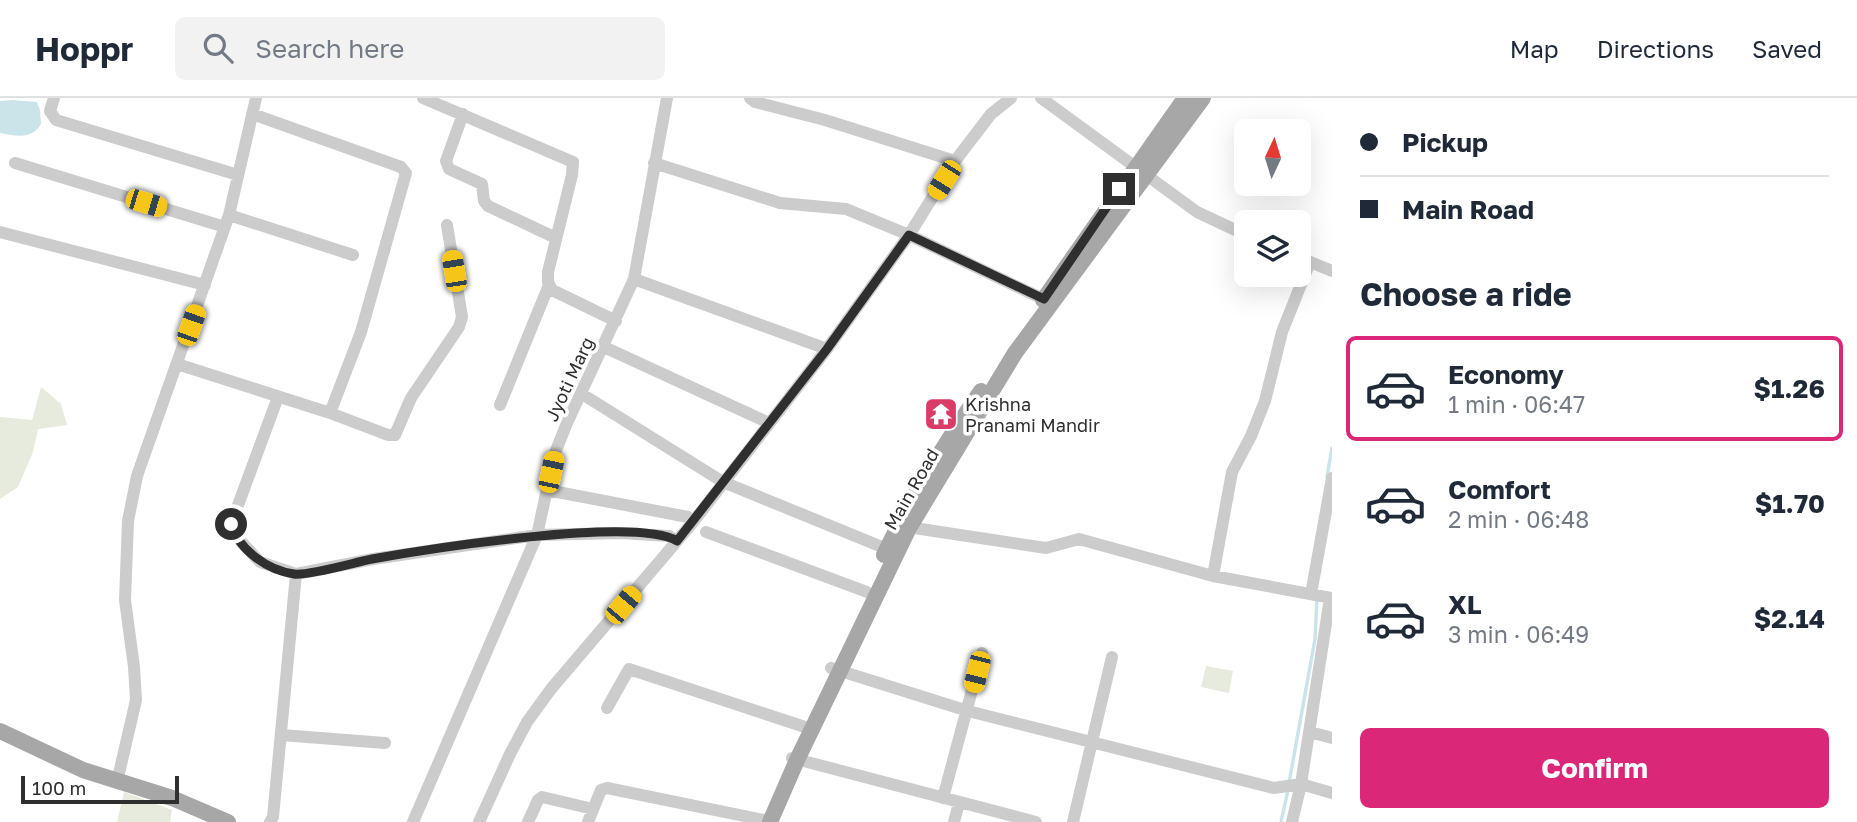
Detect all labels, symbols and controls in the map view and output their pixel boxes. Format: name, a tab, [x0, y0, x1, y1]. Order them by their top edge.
search box	[175, 17, 665, 80]
text: Hoppr	[35, 29, 133, 68]
icon: search	[199, 29, 237, 67]
text: Search here	[255, 33, 404, 64]
text: Map	[1510, 34, 1559, 63]
text: Directions	[1597, 34, 1714, 63]
text: Saved	[1752, 34, 1822, 63]
north arrow	[1234, 119, 1311, 196]
map controls	[1234, 119, 1311, 287]
text: Pickup	[1402, 127, 1488, 158]
car	[924, 157, 965, 203]
route end	[1103, 173, 1135, 205]
car	[123, 187, 170, 219]
text: Main Road	[1402, 194, 1534, 225]
button: layers	[1234, 210, 1311, 287]
car	[441, 249, 468, 293]
text: Choose a ride	[1360, 275, 1572, 313]
car	[175, 302, 208, 348]
street label: Jyoti Marg	[540, 333, 598, 425]
icon: car	[1364, 357, 1427, 420]
text: Economy	[1448, 359, 1564, 390]
text: $1.26	[1753, 373, 1825, 404]
text: 1 min · 06:47	[1448, 390, 1585, 418]
place label: Krishna Pranami Mandir	[965, 393, 1100, 436]
temple icon: Krishna Pranami Mandir	[922, 395, 960, 433]
street label: Main Road	[879, 444, 943, 534]
car	[537, 449, 566, 495]
icon: car	[1364, 472, 1427, 535]
text: Comfort	[1448, 474, 1551, 505]
text: $1.70	[1755, 488, 1825, 519]
text: 2 min · 06:48	[1448, 505, 1589, 533]
route start	[215, 508, 247, 540]
car	[602, 582, 645, 628]
icon: car	[1364, 587, 1427, 650]
text: XL	[1448, 589, 1482, 620]
text: $2.14	[1754, 603, 1825, 634]
text: 3 min · 06:49	[1448, 620, 1589, 648]
car	[962, 649, 993, 695]
button: Confirm	[1360, 728, 1829, 808]
scale bar	[21, 773, 178, 805]
text: 100 m	[32, 776, 86, 799]

